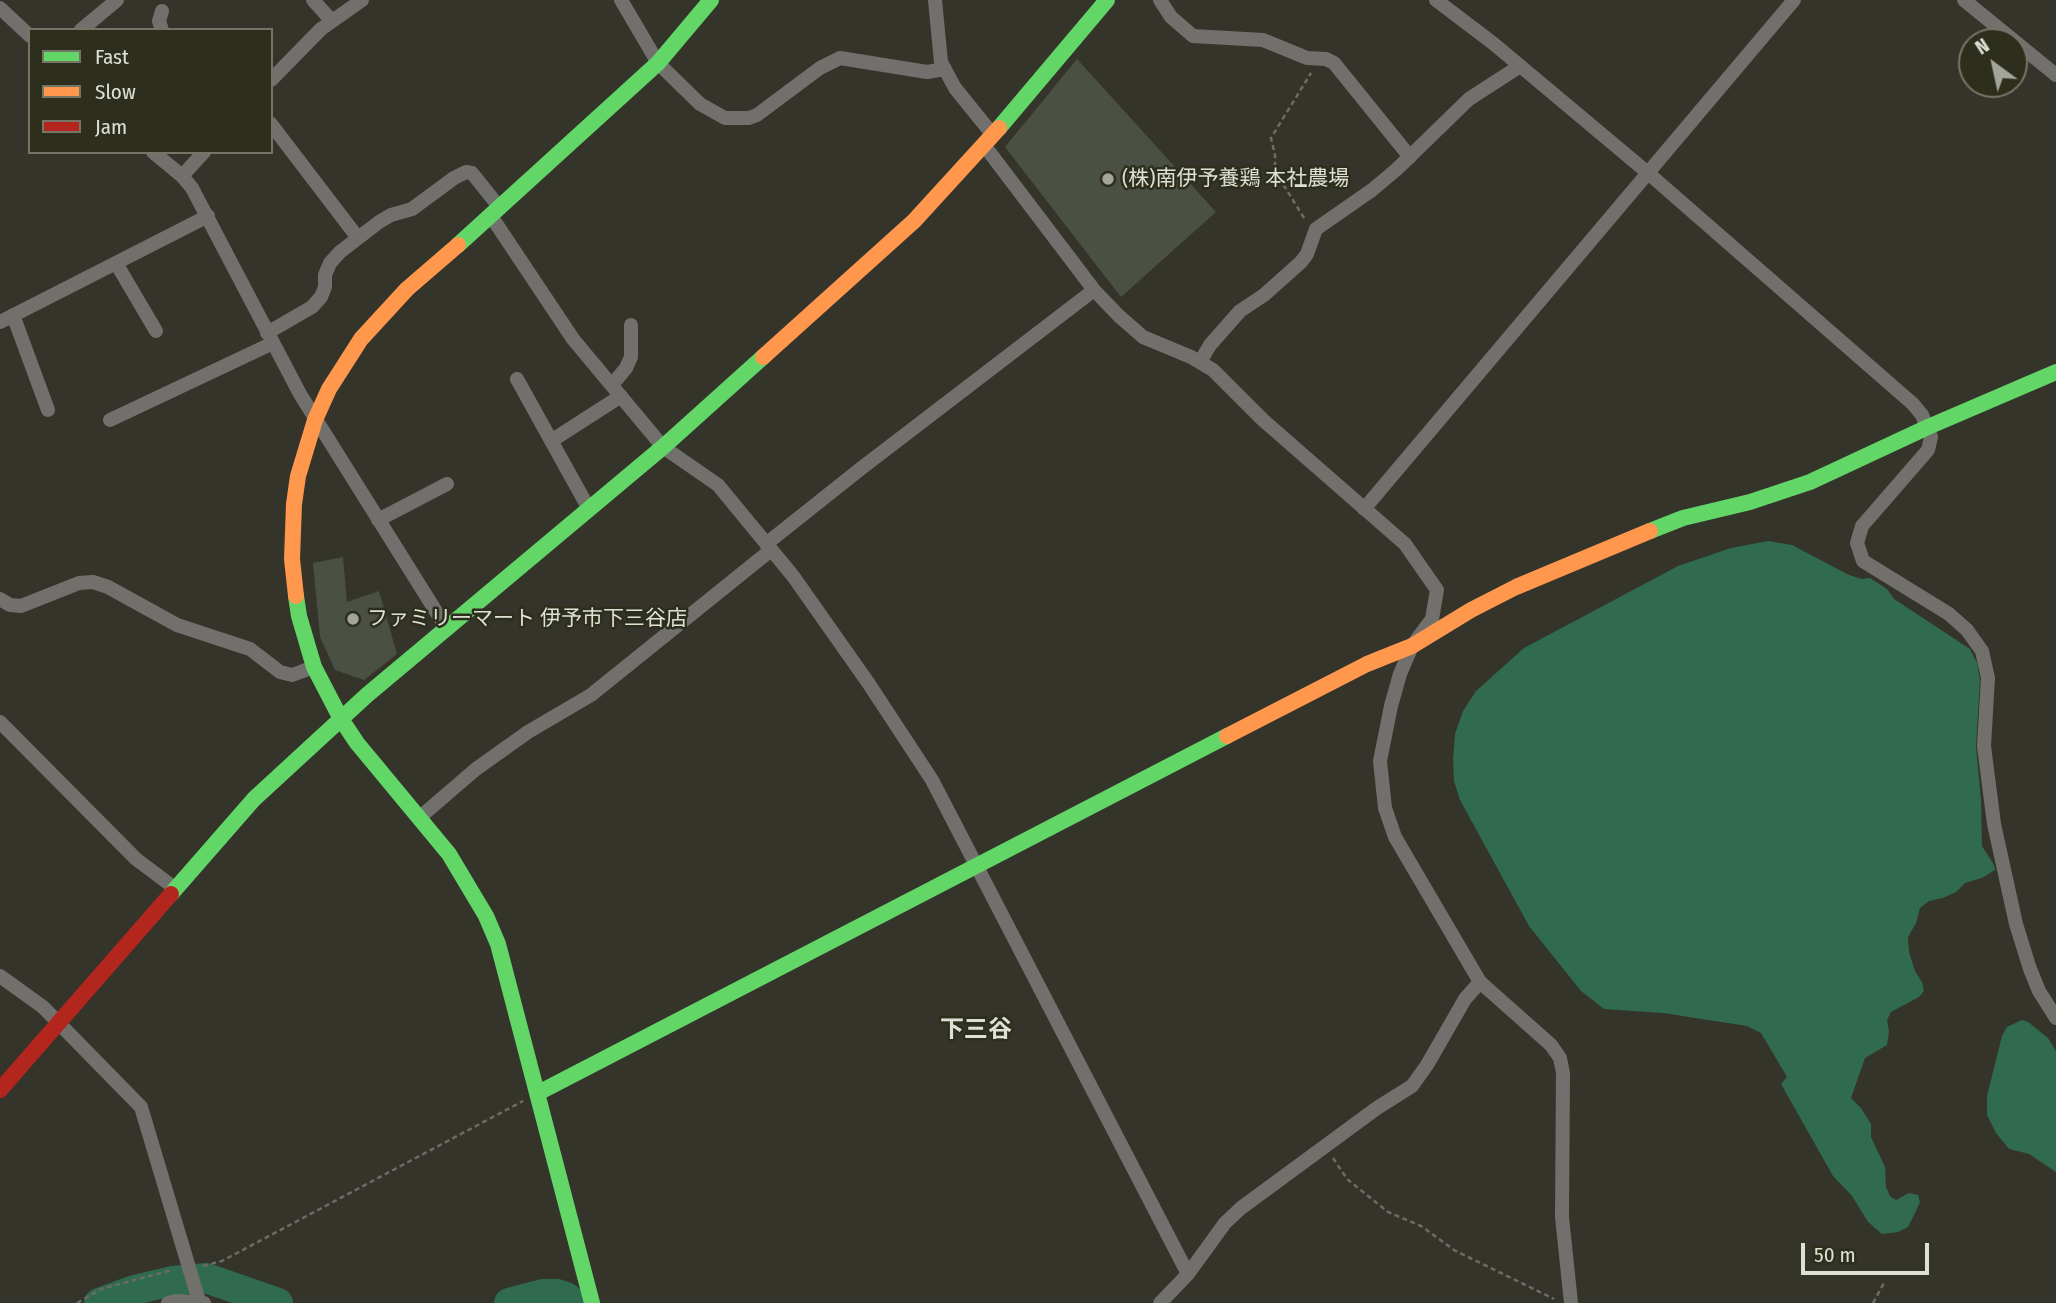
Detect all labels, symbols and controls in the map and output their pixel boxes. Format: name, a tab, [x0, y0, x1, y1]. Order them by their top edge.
legend	[28, 28, 273, 154]
north arrow	[1958, 28, 2028, 98]
text: N	[1971, 34, 1993, 59]
text: Fast	[95, 44, 129, 70]
text: Slow	[95, 79, 136, 105]
text: Jam	[95, 114, 127, 140]
place label: (株)南伊予養鶏 本社農場	[1122, 166, 1349, 192]
marker: (株)南伊予養鶏 本社農場	[1100, 171, 1116, 187]
place label: ファミリーマート 伊予市下三谷店	[367, 606, 687, 632]
marker: ファミリーマート 伊予市下三谷店	[345, 611, 361, 627]
district label: 下三谷	[940, 1016, 1012, 1044]
scale bar	[1804, 1230, 1932, 1274]
text: 50 m	[1814, 1242, 1856, 1268]

